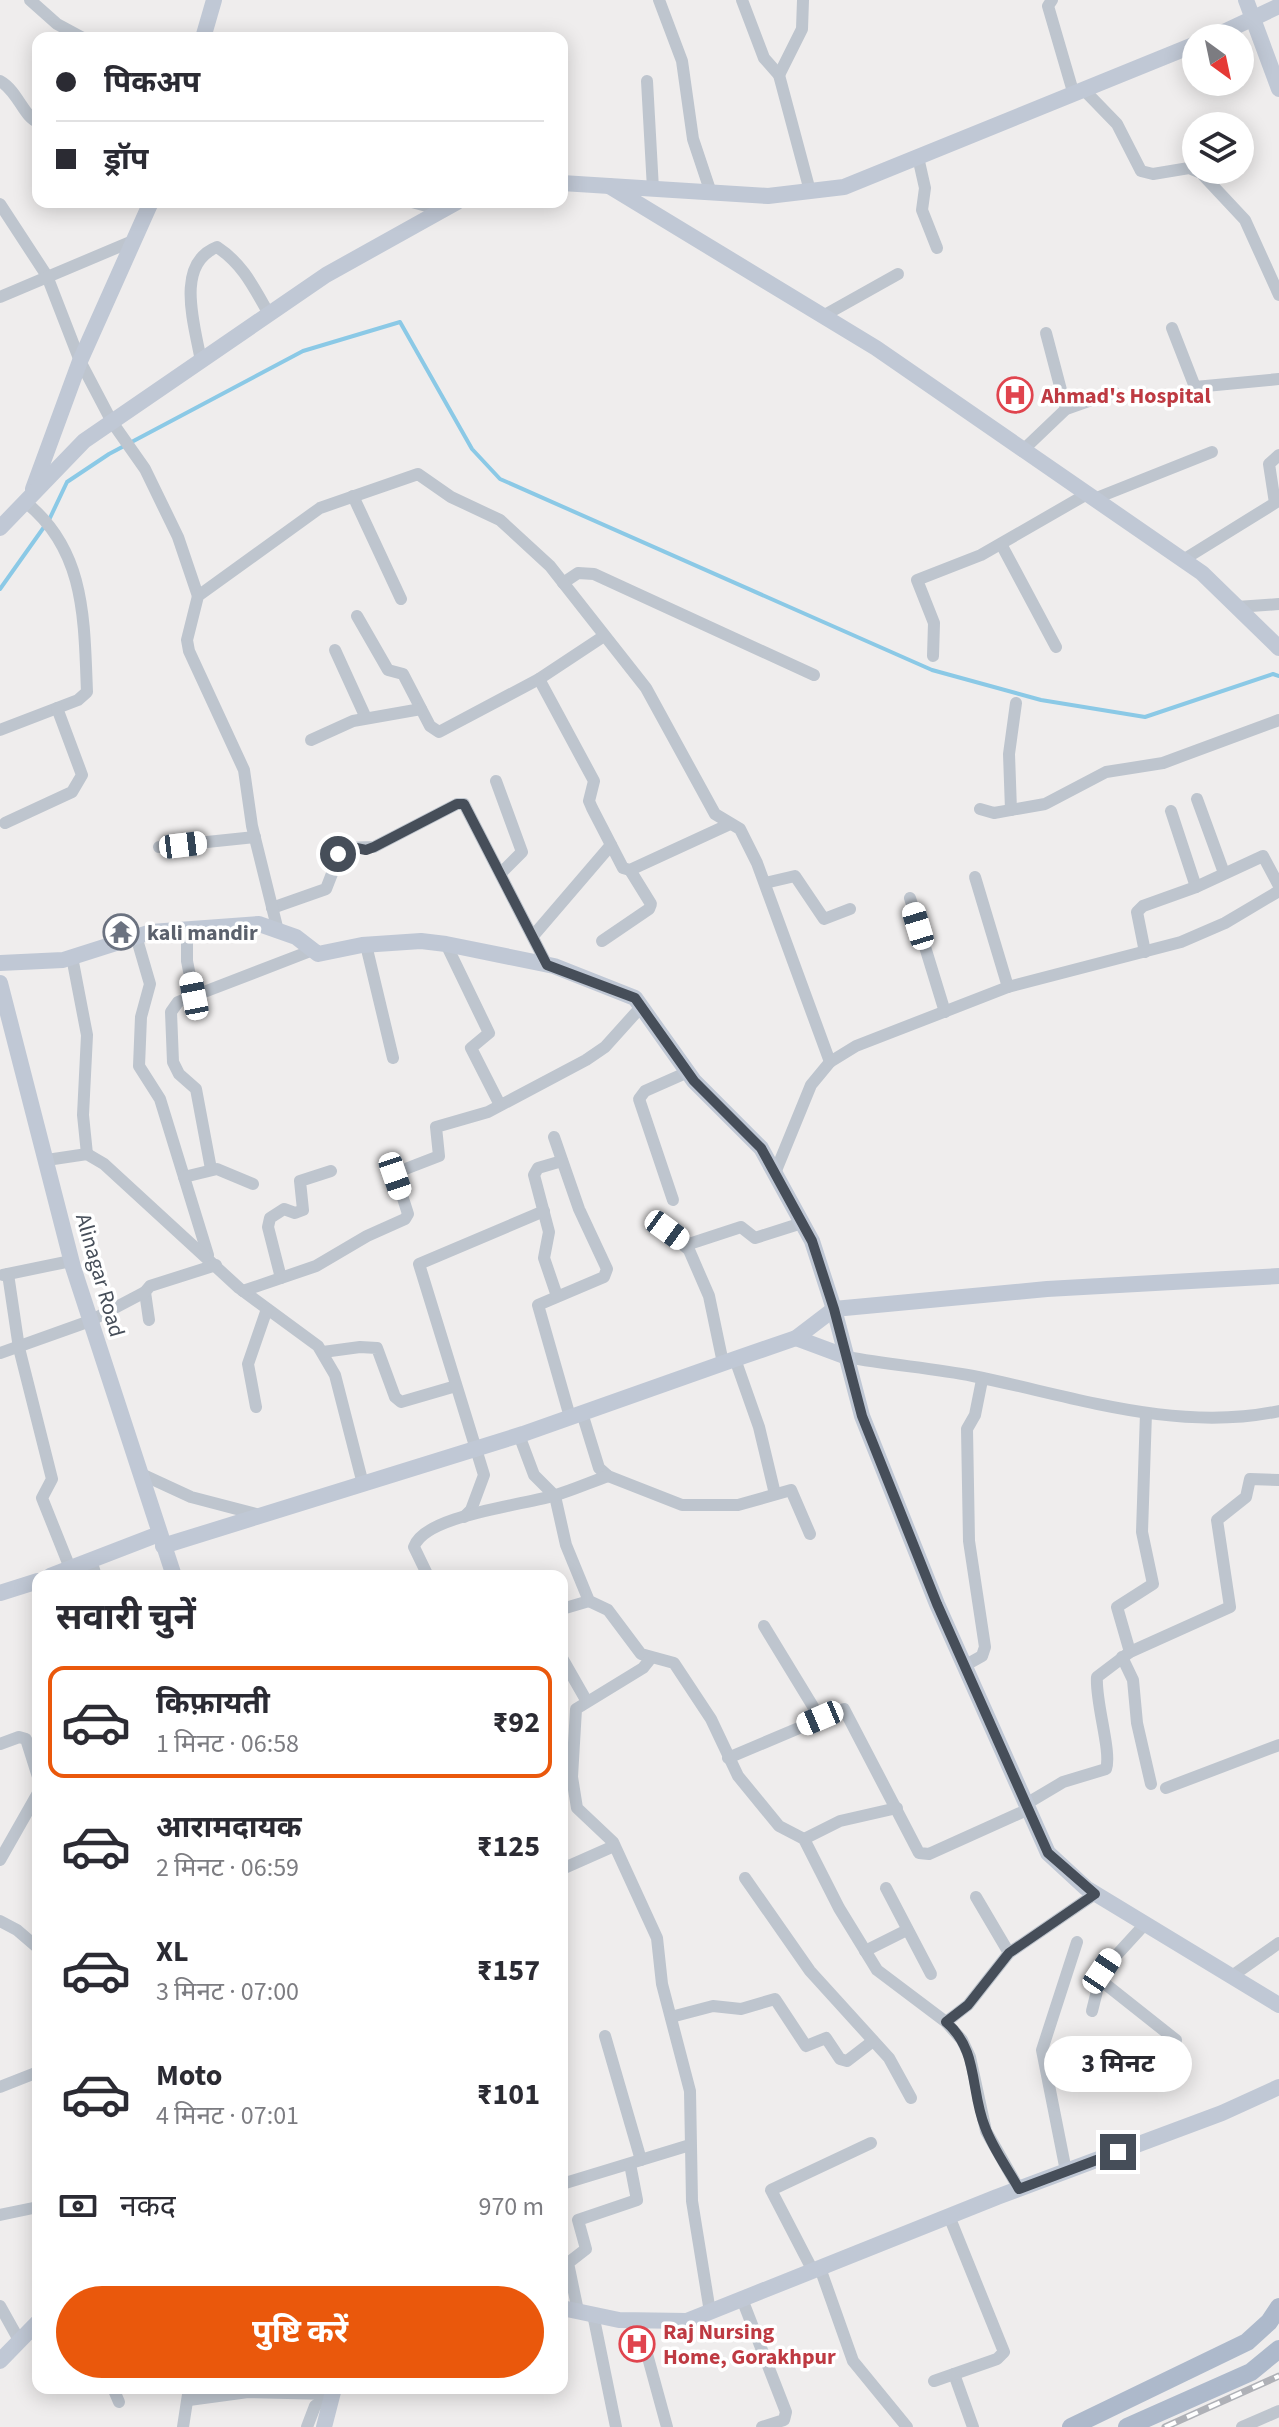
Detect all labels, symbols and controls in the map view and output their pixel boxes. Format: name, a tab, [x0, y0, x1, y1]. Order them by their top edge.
north arrow	[1182, 24, 1254, 96]
map controls	[1182, 24, 1254, 184]
text: पिकअप	[104, 61, 200, 104]
button: layers	[1182, 112, 1254, 184]
text: ड्रॉप	[104, 138, 148, 181]
hospital icon: Ahmad's Hospital	[996, 376, 1034, 414]
place label: Ahmad's Hospital	[1040, 380, 1211, 412]
car	[158, 830, 208, 860]
route start	[320, 836, 356, 872]
car	[900, 900, 936, 952]
temple icon: kali mandir	[102, 913, 140, 951]
place label: kali mandir	[147, 917, 258, 949]
car	[178, 970, 210, 1022]
car	[376, 1149, 414, 1203]
car	[641, 1206, 693, 1254]
street label: Alinagar Road	[67, 1210, 133, 1341]
text: सवारी चुनें	[56, 1592, 196, 1643]
text: किफ़ायती	[156, 1682, 270, 1725]
icon: car	[60, 1686, 132, 1758]
car	[793, 1698, 847, 1738]
text: ₹92	[492, 1701, 540, 1744]
text: 1 मिनट · 06:58	[156, 1725, 299, 1762]
text: आरामदायक	[156, 1806, 302, 1849]
icon: car	[60, 1810, 132, 1882]
text: ₹125	[477, 1825, 540, 1868]
text: 2 मिनट · 06:59	[156, 1849, 299, 1886]
text: XL	[156, 1930, 189, 1973]
icon: car	[60, 1934, 132, 2006]
car	[1079, 1944, 1125, 1998]
text: ₹157	[477, 1949, 540, 1992]
text: 3 मिनट · 07:00	[156, 1973, 299, 2010]
callout: 3 मिनट	[1044, 2036, 1192, 2092]
text: 3 मिनट	[1081, 2045, 1155, 2082]
text: Moto	[156, 2054, 222, 2097]
icon: car	[60, 2058, 132, 2130]
text: ₹101	[477, 2073, 540, 2116]
text: 4 मिनट · 07:01	[156, 2097, 299, 2134]
route end	[1100, 2134, 1136, 2170]
icon: cash	[56, 2184, 100, 2228]
text: नकद	[120, 2185, 176, 2228]
text: 970 m	[478, 2188, 544, 2225]
button: पुष्टि करें	[56, 2286, 544, 2378]
place label: Raj Nursing Home, Gorakhpur	[663, 2316, 836, 2373]
hospital icon: Raj Nursing Home, Gorakhpur	[618, 2325, 656, 2363]

